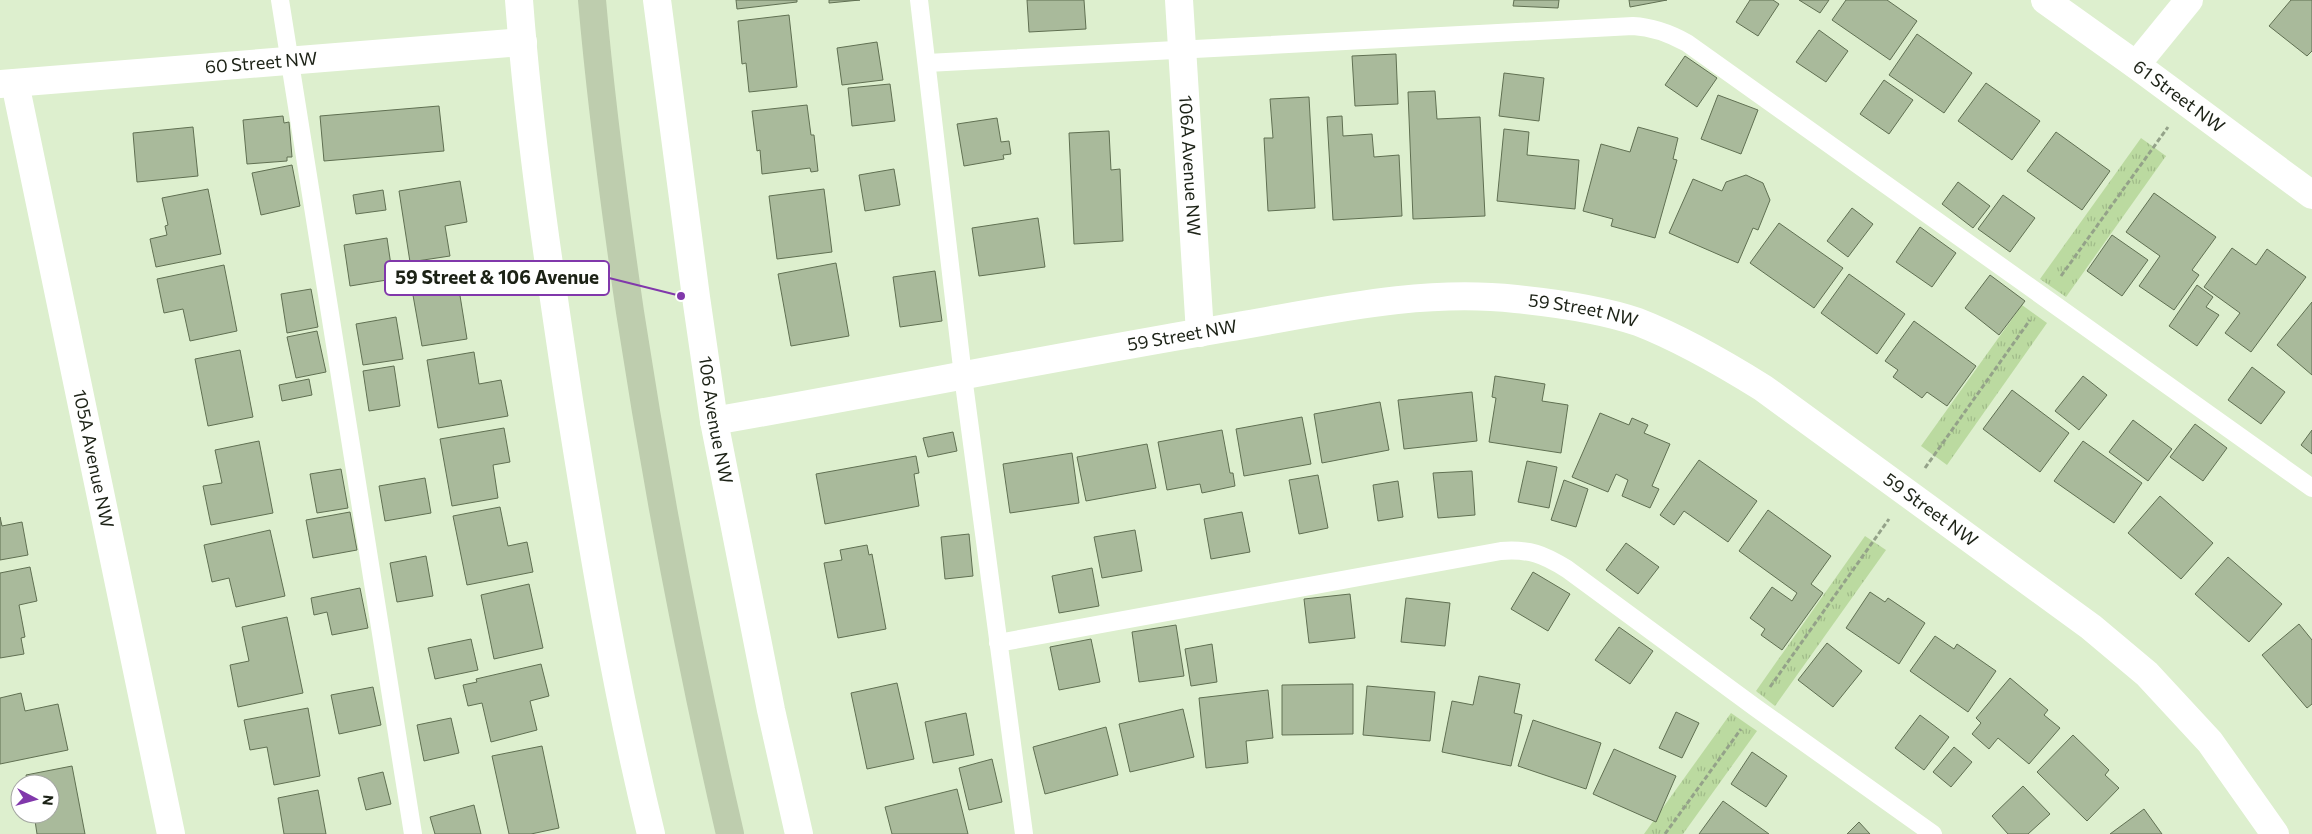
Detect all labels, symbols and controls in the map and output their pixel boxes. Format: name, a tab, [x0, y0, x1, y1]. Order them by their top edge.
street label: 60 Street NW	[204, 47, 318, 77]
street label: 61 Street NW	[2129, 55, 2230, 137]
street label: 106A Avenue NW	[1175, 94, 1206, 237]
callout: 59 Street & 106 Avenue	[385, 261, 609, 295]
text: 59 Street & 106 Avenue	[395, 265, 599, 288]
street label: 59 Street NW	[1527, 288, 1641, 331]
street label: 59 Street NW	[1125, 314, 1239, 355]
street label: 106 Avenue NW	[695, 354, 738, 486]
street label: 105A Avenue NW	[69, 388, 119, 530]
street label: 59 Street NW	[1880, 468, 1982, 551]
north arrow	[10, 774, 60, 824]
text: N	[39, 794, 57, 807]

